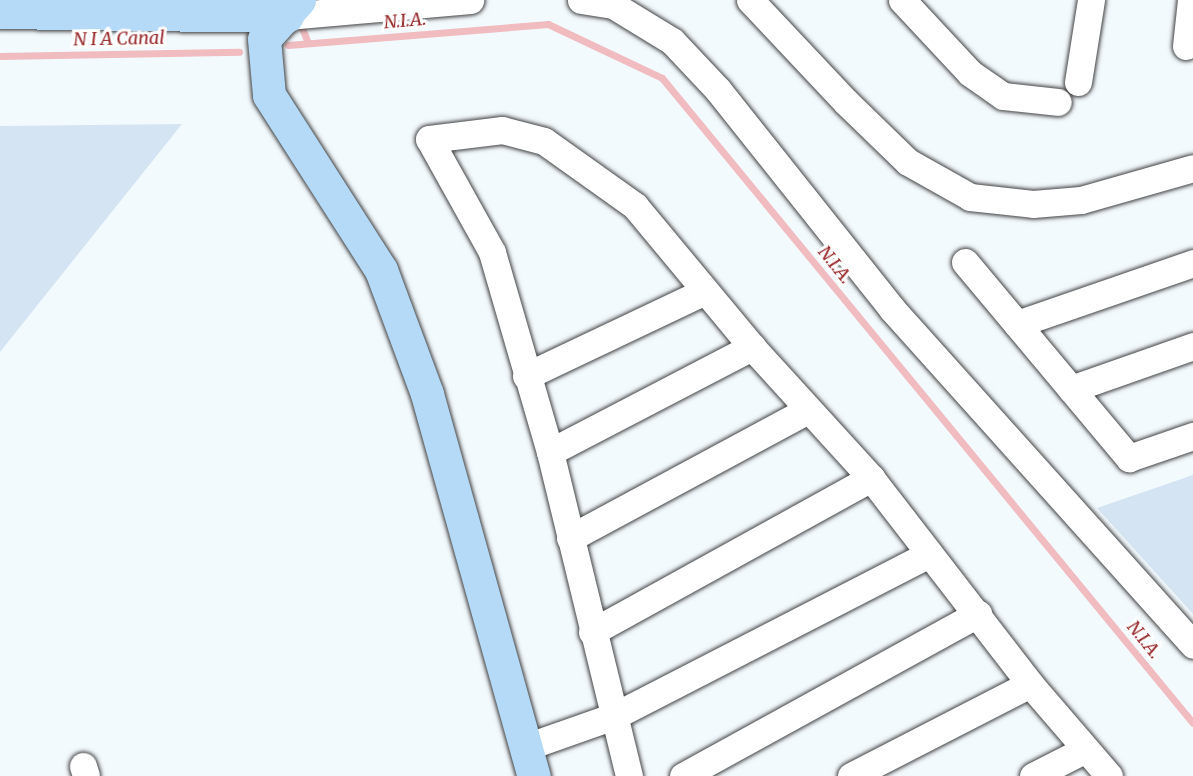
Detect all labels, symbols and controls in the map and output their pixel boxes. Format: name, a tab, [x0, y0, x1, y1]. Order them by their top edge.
water label: N.I.A.	[383, 8, 427, 34]
water label: N I A Canal	[73, 27, 165, 51]
water label: N.I.A.	[813, 242, 857, 288]
water label: N.I.A.	[1122, 617, 1166, 663]

